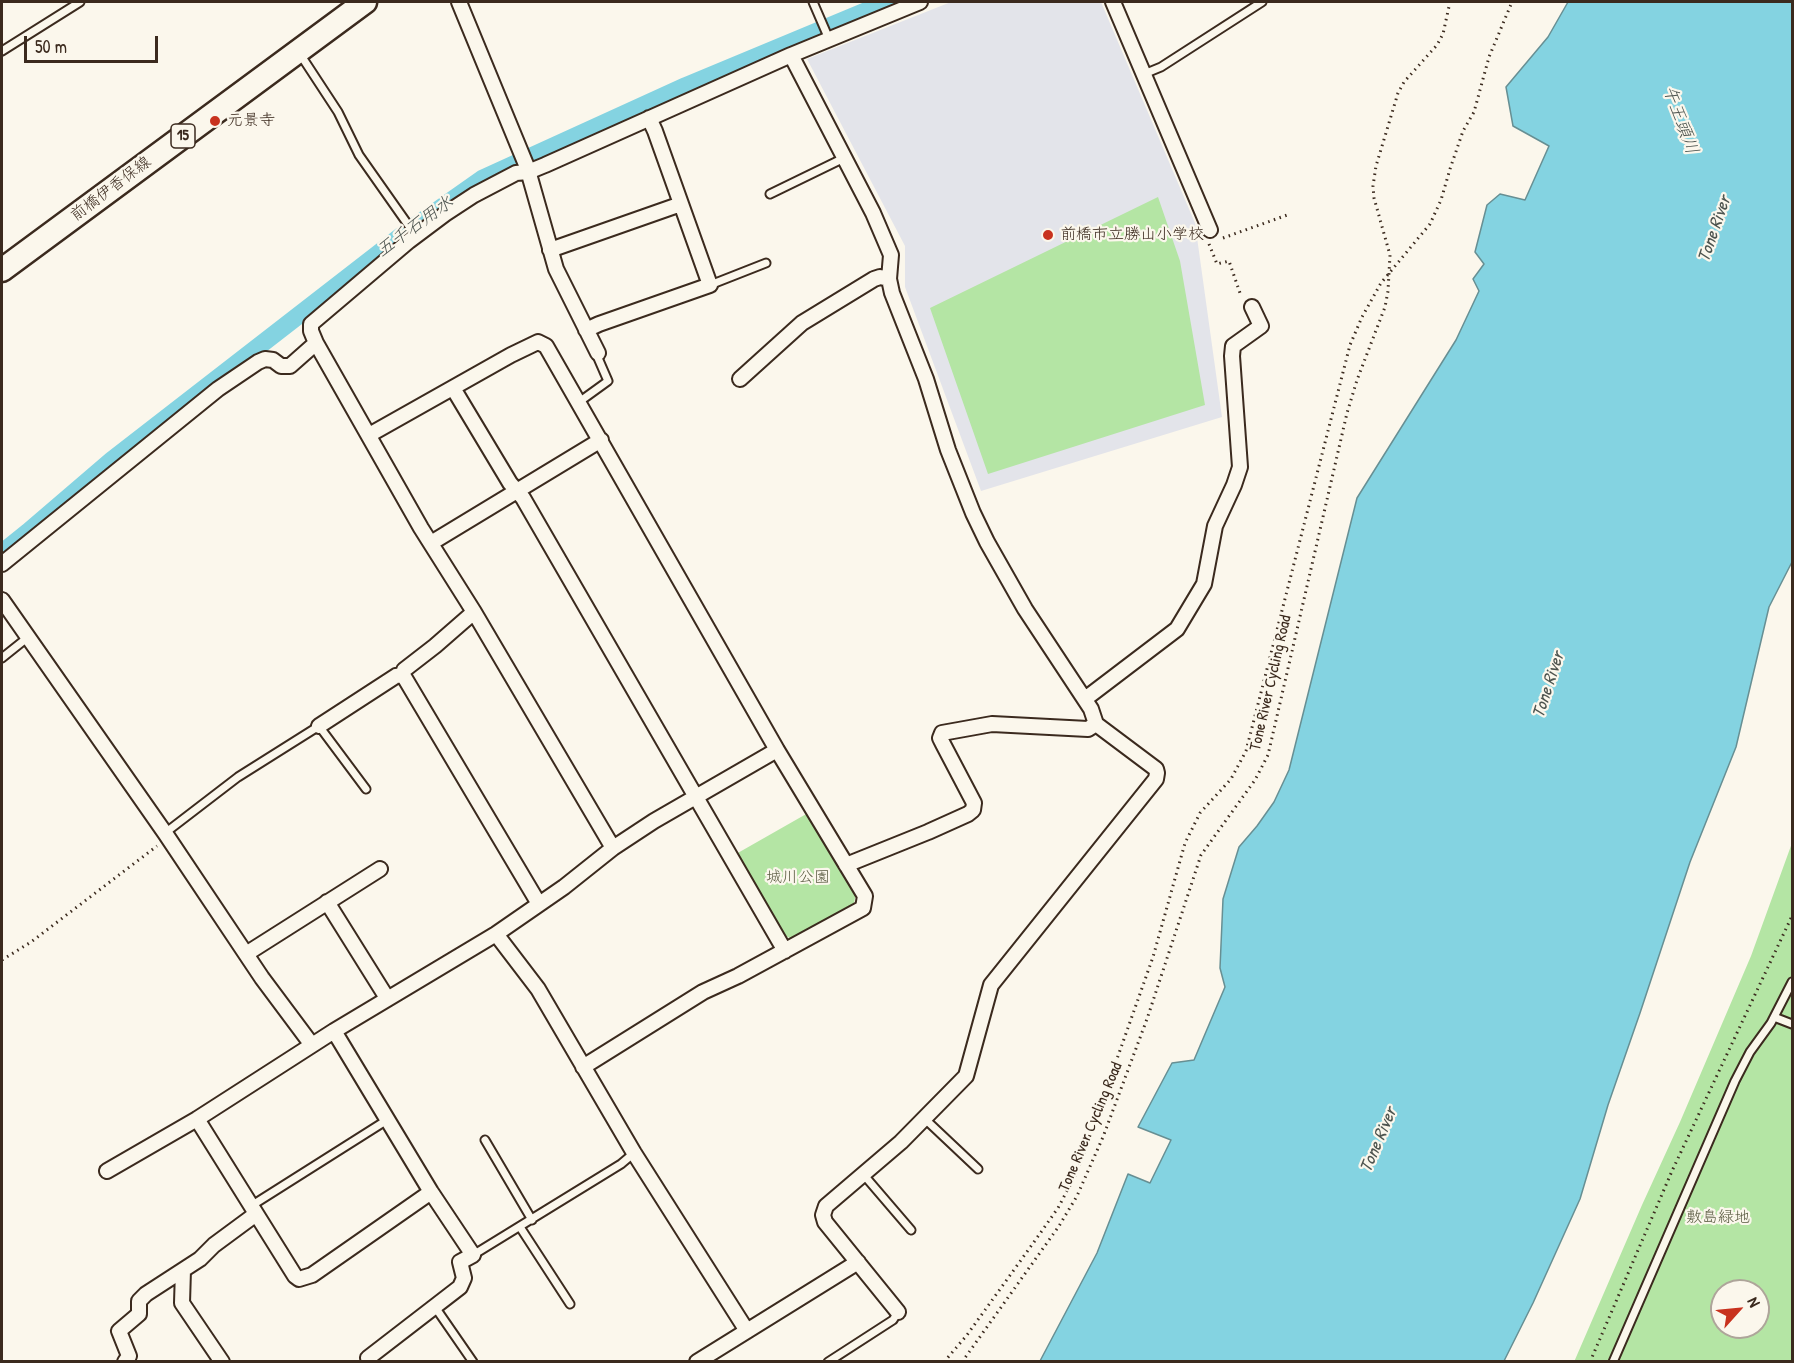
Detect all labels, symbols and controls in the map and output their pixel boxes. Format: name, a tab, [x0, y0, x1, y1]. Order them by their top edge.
scale bar	[27, 24, 160, 62]
text: 50 m	[35, 34, 67, 59]
water label: 午王頭川	[1658, 82, 1702, 158]
place label: 元景寺	[227, 111, 275, 131]
marker: 元景寺	[208, 114, 222, 128]
road number: 15	[171, 124, 195, 148]
street label: 前橋伊香保線	[67, 152, 155, 226]
water label: 五千石用水	[372, 192, 458, 262]
water label: Tone River	[1694, 193, 1736, 265]
place label: 前橋市立勝山小学校	[1060, 225, 1204, 245]
marker: 前橋市立勝山小学校	[1041, 228, 1055, 242]
street label: Tone River Cycling Road	[1246, 613, 1296, 753]
water label: Tone River	[1528, 649, 1570, 721]
park label: 城川公園	[766, 868, 830, 888]
street label: Tone River Cycling Road	[1055, 1059, 1127, 1195]
water label: Tone River	[1356, 1104, 1402, 1176]
park label: 敷島緑地	[1686, 1208, 1750, 1228]
north arrow	[1710, 1279, 1770, 1339]
text: N	[1743, 1293, 1766, 1311]

